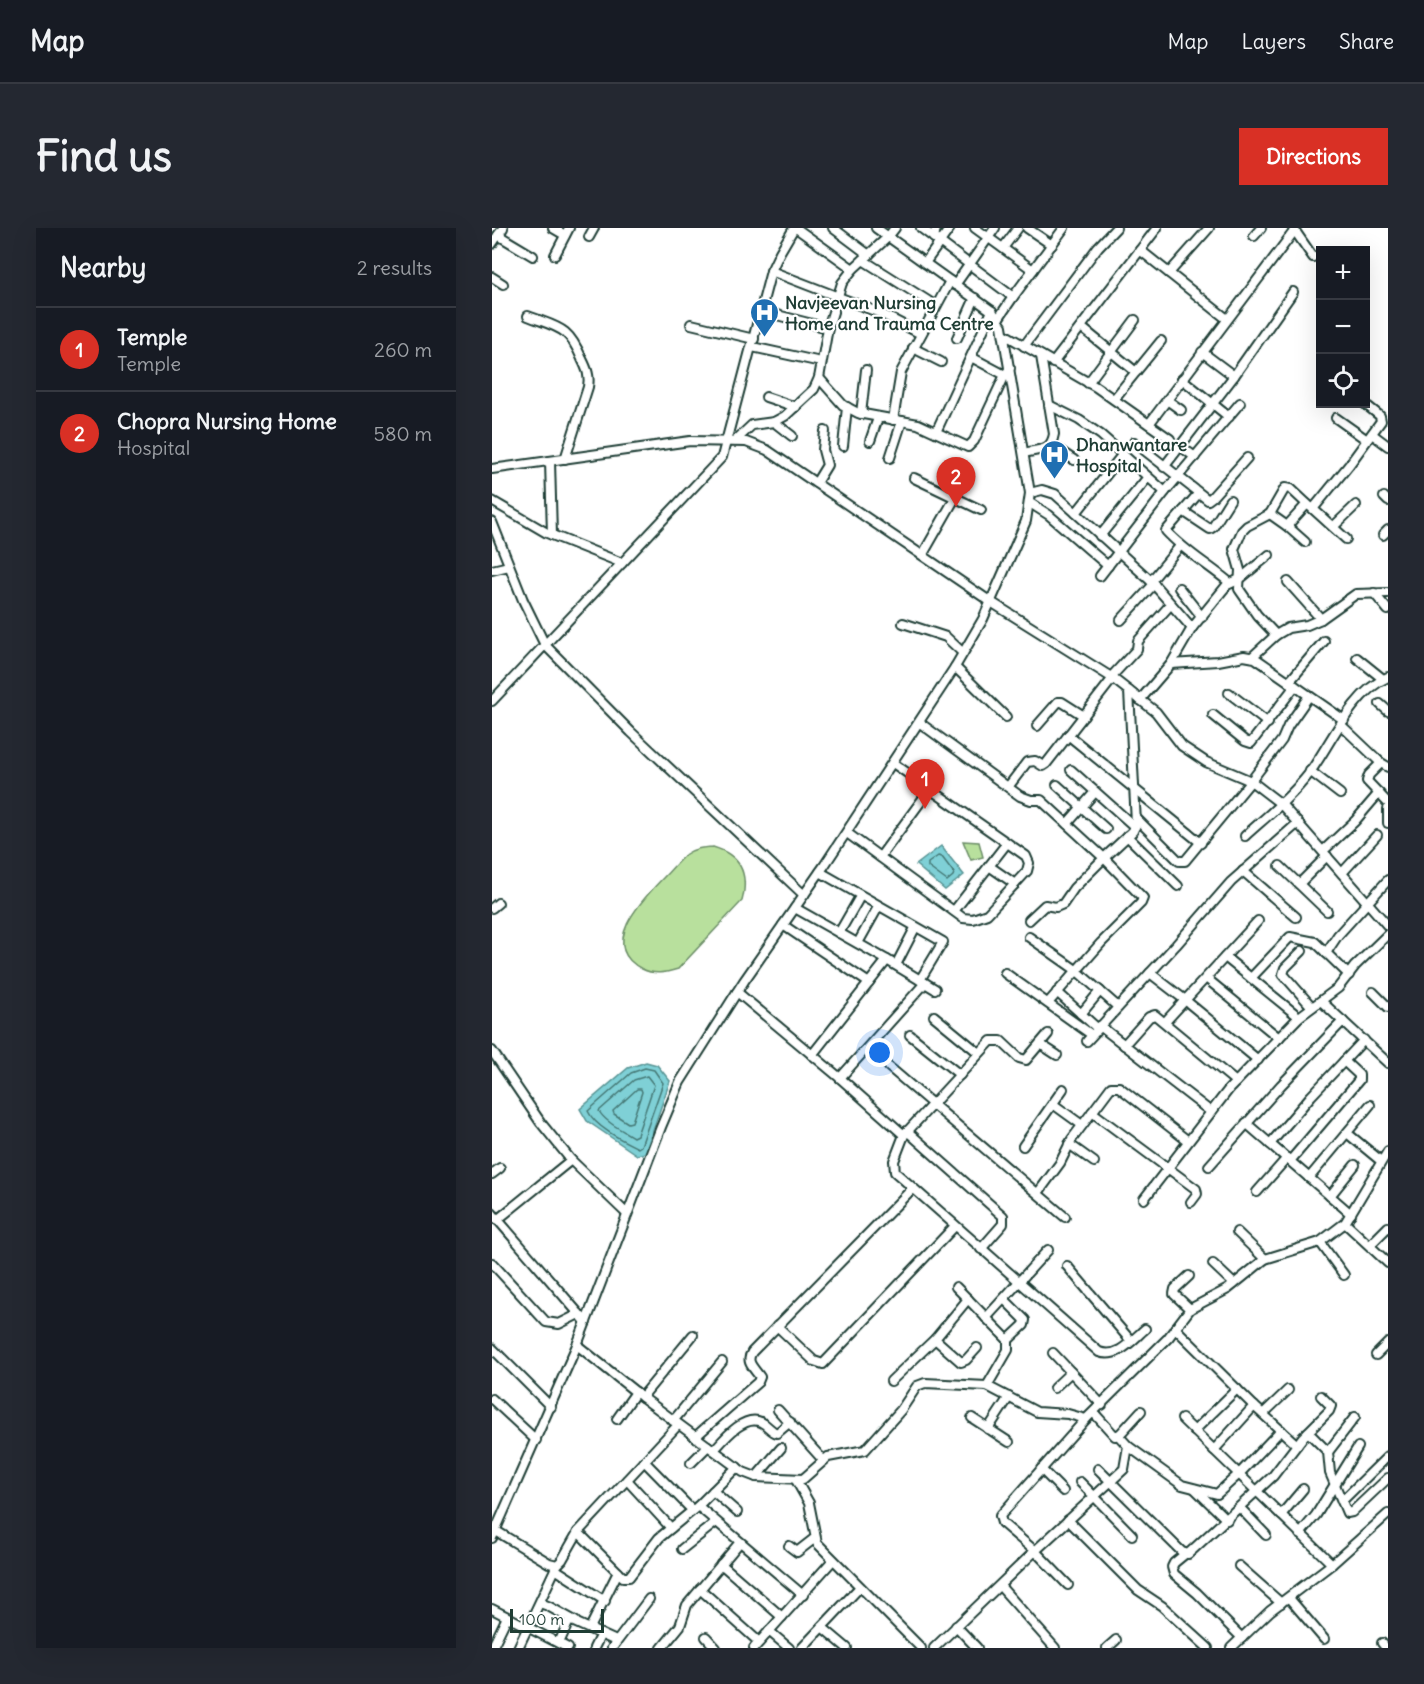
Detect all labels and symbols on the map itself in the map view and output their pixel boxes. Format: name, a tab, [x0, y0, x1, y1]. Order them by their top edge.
place label: Navjeevan Nursing Home and Trauma Centre	[785, 291, 994, 335]
hospital icon: Navjeevan Nursing Home and Trauma Centre	[748, 296, 780, 338]
place label: Dhanwantare Hospital	[1076, 433, 1188, 477]
hospital icon: Dhanwantare Hospital	[1039, 438, 1071, 480]
pin: 2	[936, 458, 976, 507]
pin: 1	[906, 760, 944, 809]
your location	[865, 1038, 894, 1067]
scale bar	[510, 1606, 604, 1634]

